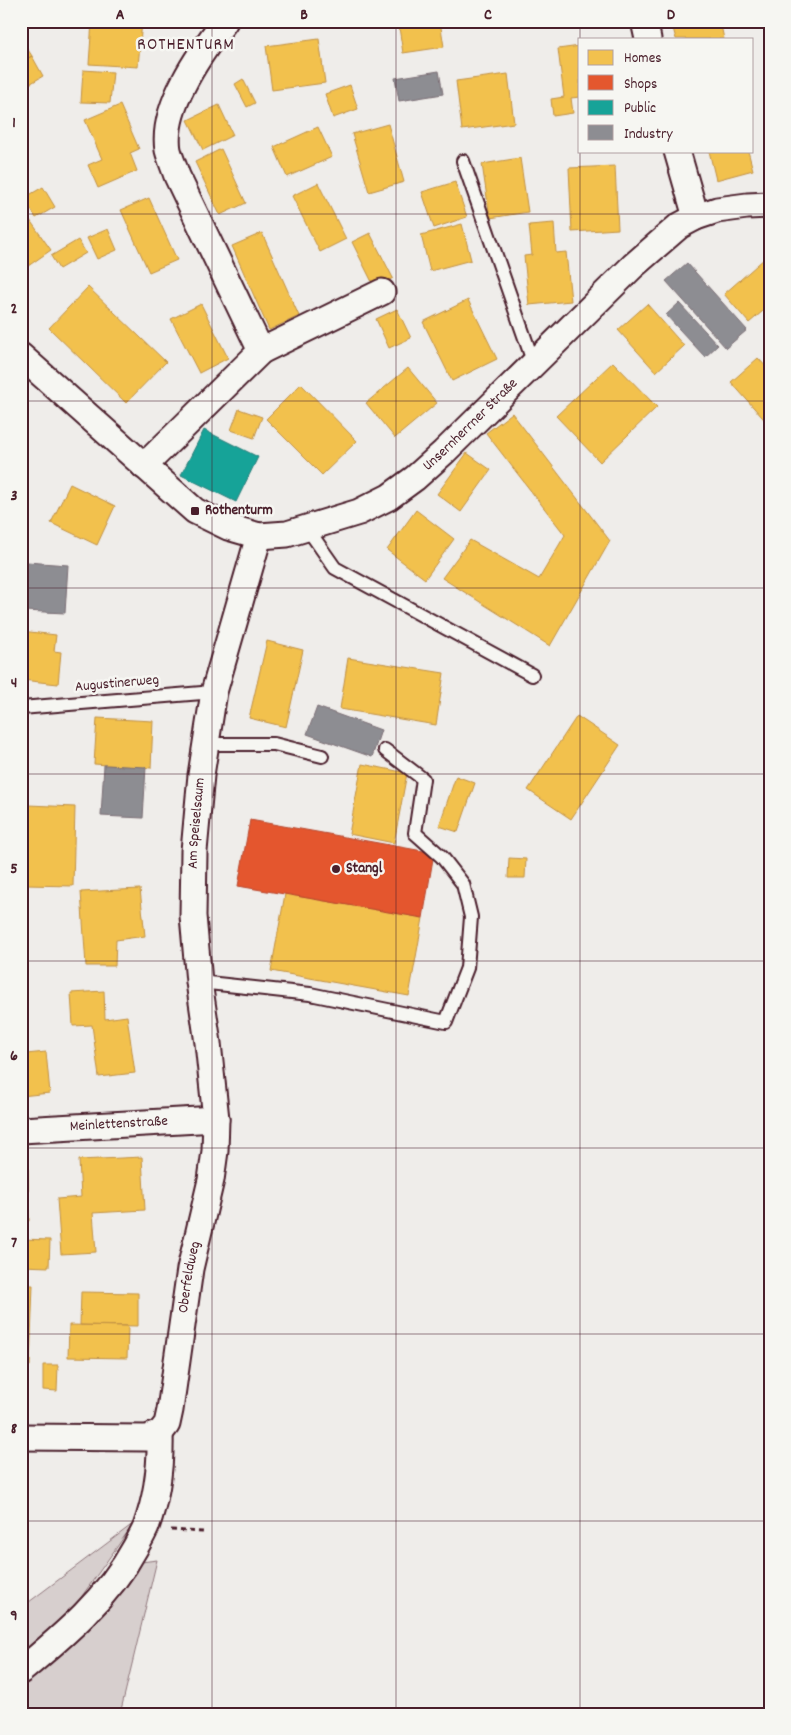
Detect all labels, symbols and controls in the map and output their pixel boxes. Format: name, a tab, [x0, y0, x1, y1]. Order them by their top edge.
text: A	[116, 4, 125, 27]
text: B	[300, 4, 308, 27]
text: C	[484, 4, 492, 27]
text: D	[667, 4, 676, 27]
district label: ROTHENTURM	[137, 33, 235, 58]
legend	[578, 38, 754, 152]
text: Homes	[624, 48, 662, 70]
text: Shops	[624, 74, 657, 96]
text: Public	[624, 98, 656, 120]
text: 1	[12, 112, 16, 135]
text: Industry	[624, 124, 673, 146]
text: 2	[11, 298, 18, 321]
street label: Unsernherrner Straße	[418, 373, 524, 477]
text: 3	[10, 485, 18, 508]
place label: Rothenturm	[205, 500, 273, 522]
marker: Rothenturm	[189, 505, 201, 517]
street label: Augustinerweg	[74, 669, 160, 699]
text: 4	[11, 672, 17, 695]
street label: Am Speiselsaum	[183, 777, 212, 869]
text: 5	[10, 858, 18, 881]
place label: Stangl	[346, 858, 383, 880]
marker: Stangl	[330, 863, 342, 875]
text: 6	[10, 1045, 18, 1068]
street label: Meinlettenstraße	[69, 1111, 169, 1138]
text: 7	[11, 1232, 17, 1255]
street label: Oberfeldweg	[173, 1239, 207, 1315]
text: 8	[11, 1418, 18, 1441]
text: 9	[10, 1605, 18, 1628]

